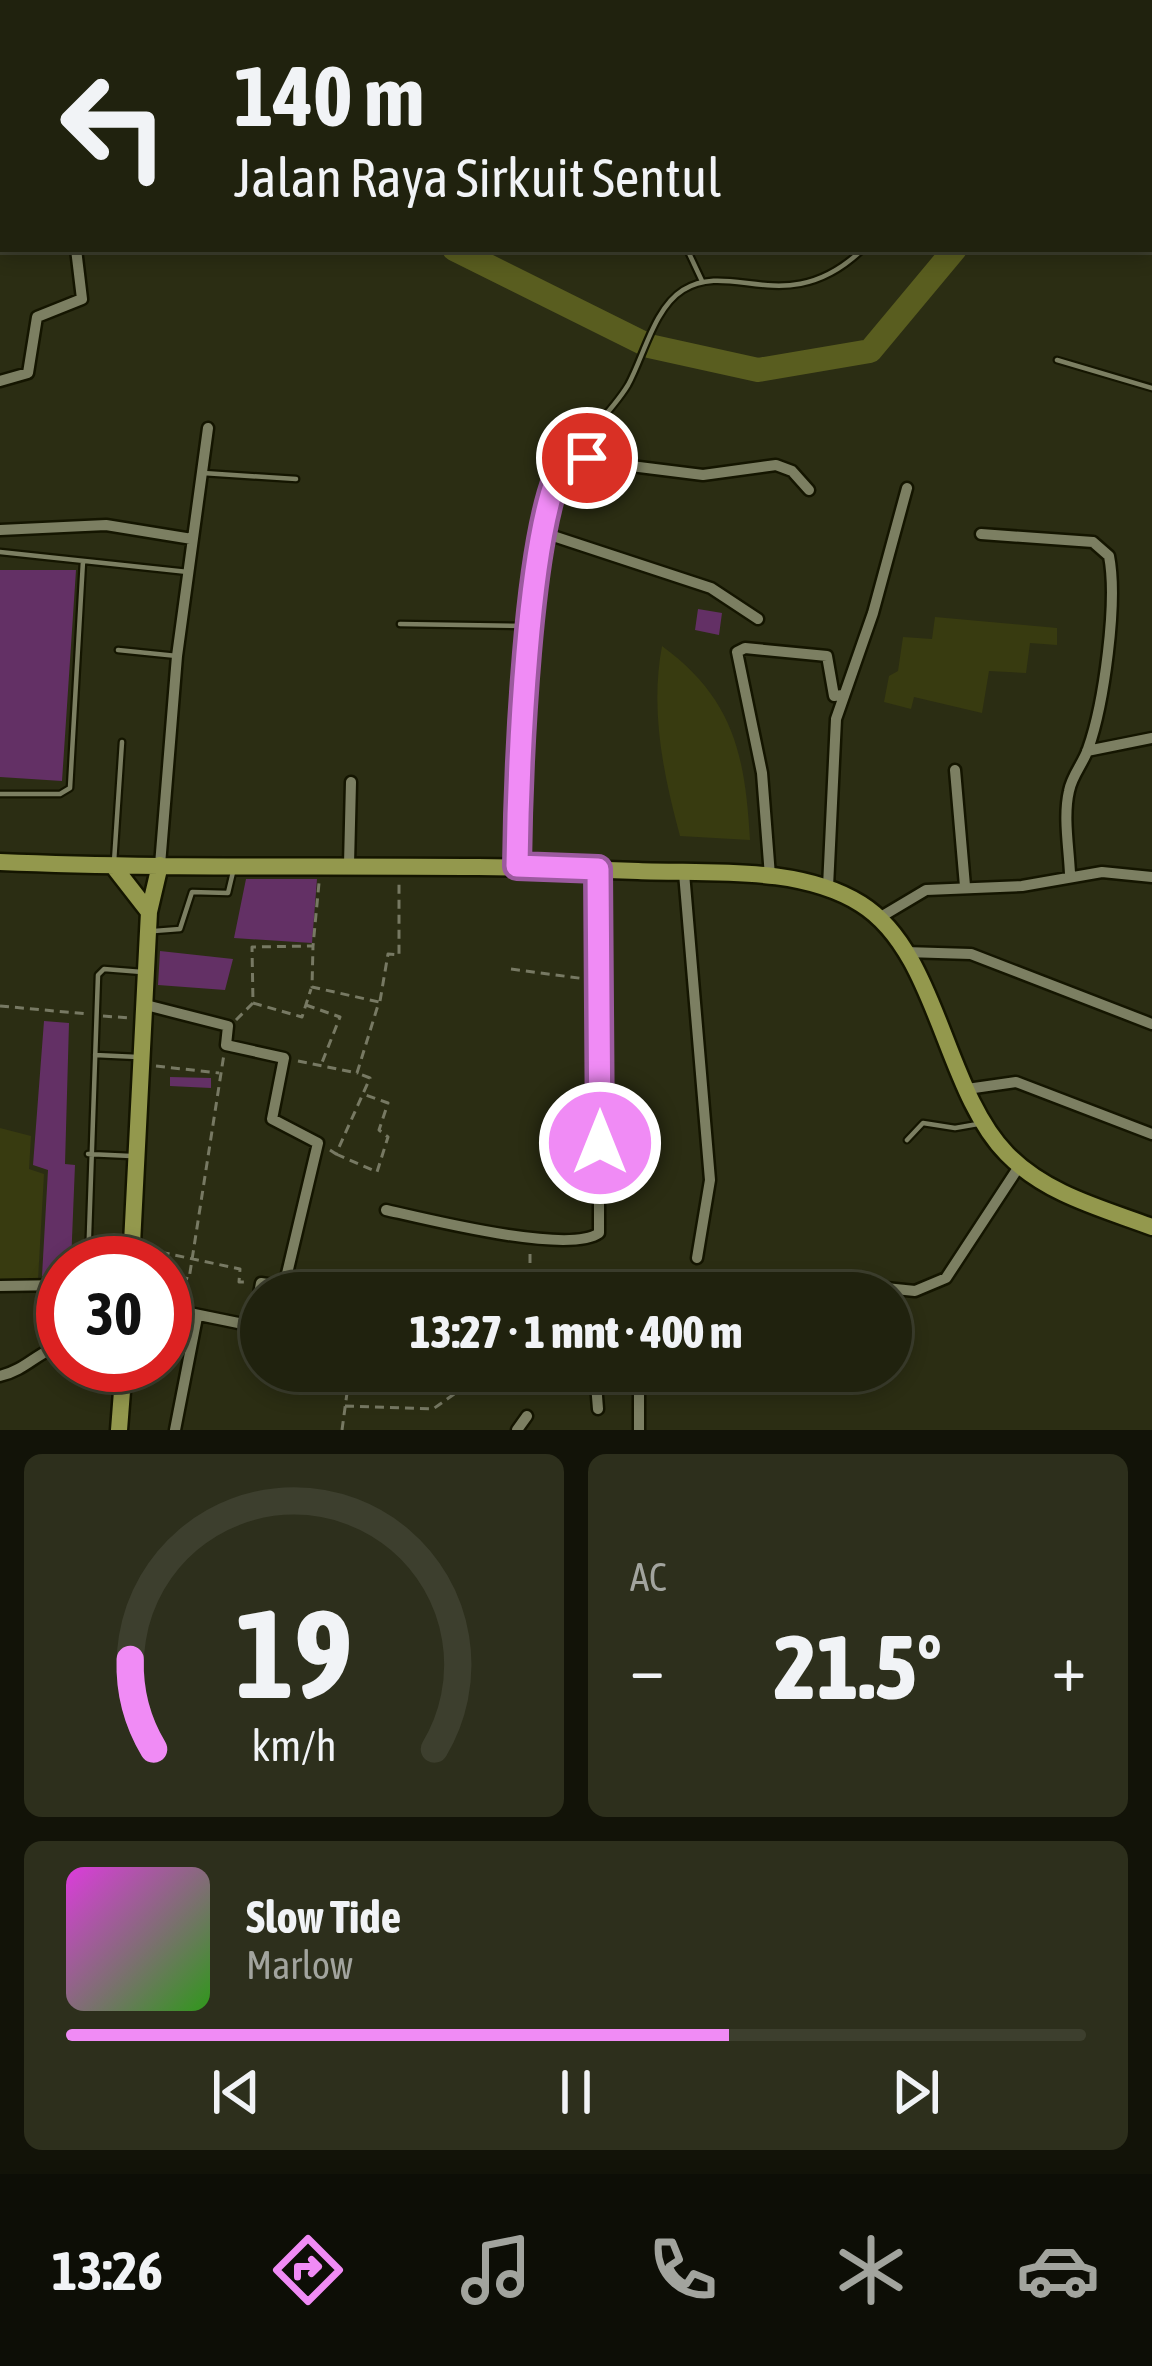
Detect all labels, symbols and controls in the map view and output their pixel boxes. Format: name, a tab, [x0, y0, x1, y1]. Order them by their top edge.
icon: left	[36, 48, 192, 204]
text: 140 m	[234, 48, 424, 144]
text: Jalan Raya Sirkuit Sentul	[234, 147, 721, 208]
pin	[536, 407, 638, 509]
icon: arrive	[554, 425, 620, 491]
position arrow	[537, 1080, 663, 1206]
speed limit sign: 30	[36, 1236, 192, 1392]
text: 13:27 · 1 mnt · 400 m	[409, 1306, 743, 1358]
text: AC	[630, 1555, 667, 1599]
text: 19	[235, 1581, 353, 1724]
text: 21.5°	[774, 1615, 942, 1718]
text: −	[630, 1629, 664, 1705]
text: +	[1052, 1629, 1086, 1705]
text: km/h	[251, 1720, 337, 1769]
text: Slow Tide	[246, 1891, 401, 1943]
text: Marlow	[246, 1943, 353, 1987]
icon: previous	[203, 2059, 269, 2125]
icon: pause	[543, 2059, 609, 2125]
icon: next	[883, 2059, 949, 2125]
icon: directions	[266, 2228, 350, 2312]
icon: music	[454, 2228, 538, 2312]
icon: phone	[641, 2228, 725, 2312]
icon: climate	[829, 2228, 913, 2312]
icon: car	[1016, 2228, 1100, 2312]
text: 13:26	[52, 2240, 163, 2301]

